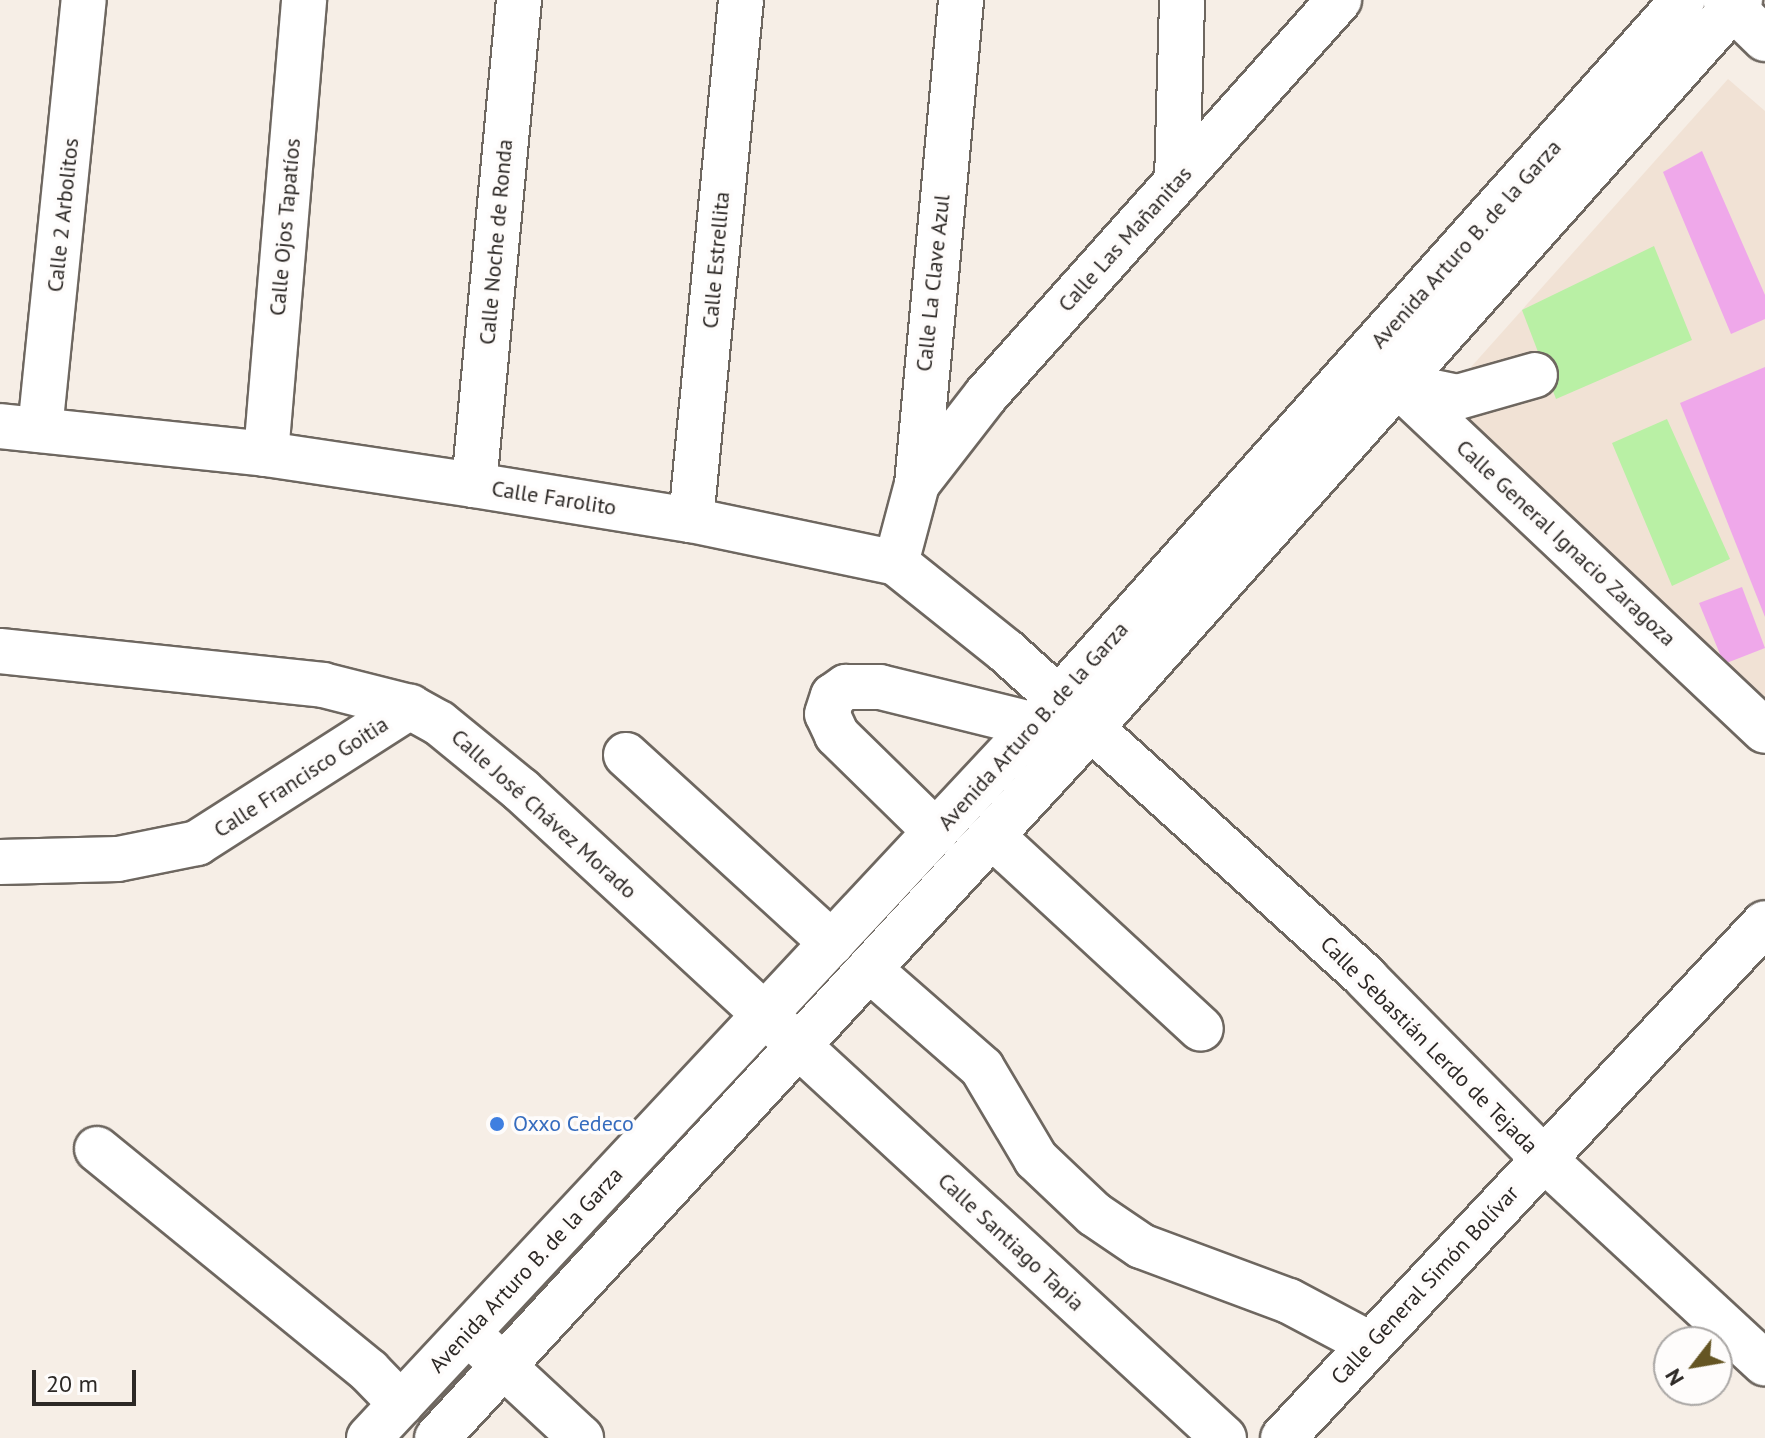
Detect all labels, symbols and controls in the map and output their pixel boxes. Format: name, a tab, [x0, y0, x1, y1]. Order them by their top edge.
street label: Avenida Arturo B. de la Garza	[1365, 133, 1567, 355]
street label: Calle 2 Arbolitos	[42, 136, 84, 294]
street label: Calle Ojos Tapatíos	[264, 137, 306, 317]
street label: Calle Noche de Ronda	[474, 138, 518, 346]
street label: Calle Las Mañanitas	[1053, 161, 1197, 317]
street label: Calle Estrellita	[697, 190, 735, 330]
street label: Calle La Clave Azul	[911, 193, 955, 373]
street label: Calle General Ignacio Zaragoza	[1451, 434, 1681, 652]
street label: Calle Farolito	[490, 475, 618, 521]
street label: Avenida Arturo B. de la Garza	[932, 615, 1134, 837]
street label: Calle Francisco Goitia	[209, 711, 393, 843]
street label: Calle José Chávez Morado	[446, 723, 642, 905]
street label: Calle Sebastián Lerdo de Tejada	[1315, 931, 1543, 1159]
place label: Oxxo Cedeco	[513, 1111, 634, 1137]
marker: Oxxo Cedeco	[488, 1115, 506, 1133]
street label: Avenida Arturo B. de la Garza	[423, 1161, 629, 1379]
street label: Calle Santiago Tapia	[932, 1167, 1090, 1317]
street label: Calle General Simón Bolívar	[1326, 1180, 1524, 1390]
north arrow	[1653, 1326, 1733, 1406]
scale bar	[36, 1354, 140, 1404]
text: N	[1658, 1364, 1690, 1391]
text: 20 m	[46, 1368, 98, 1399]

